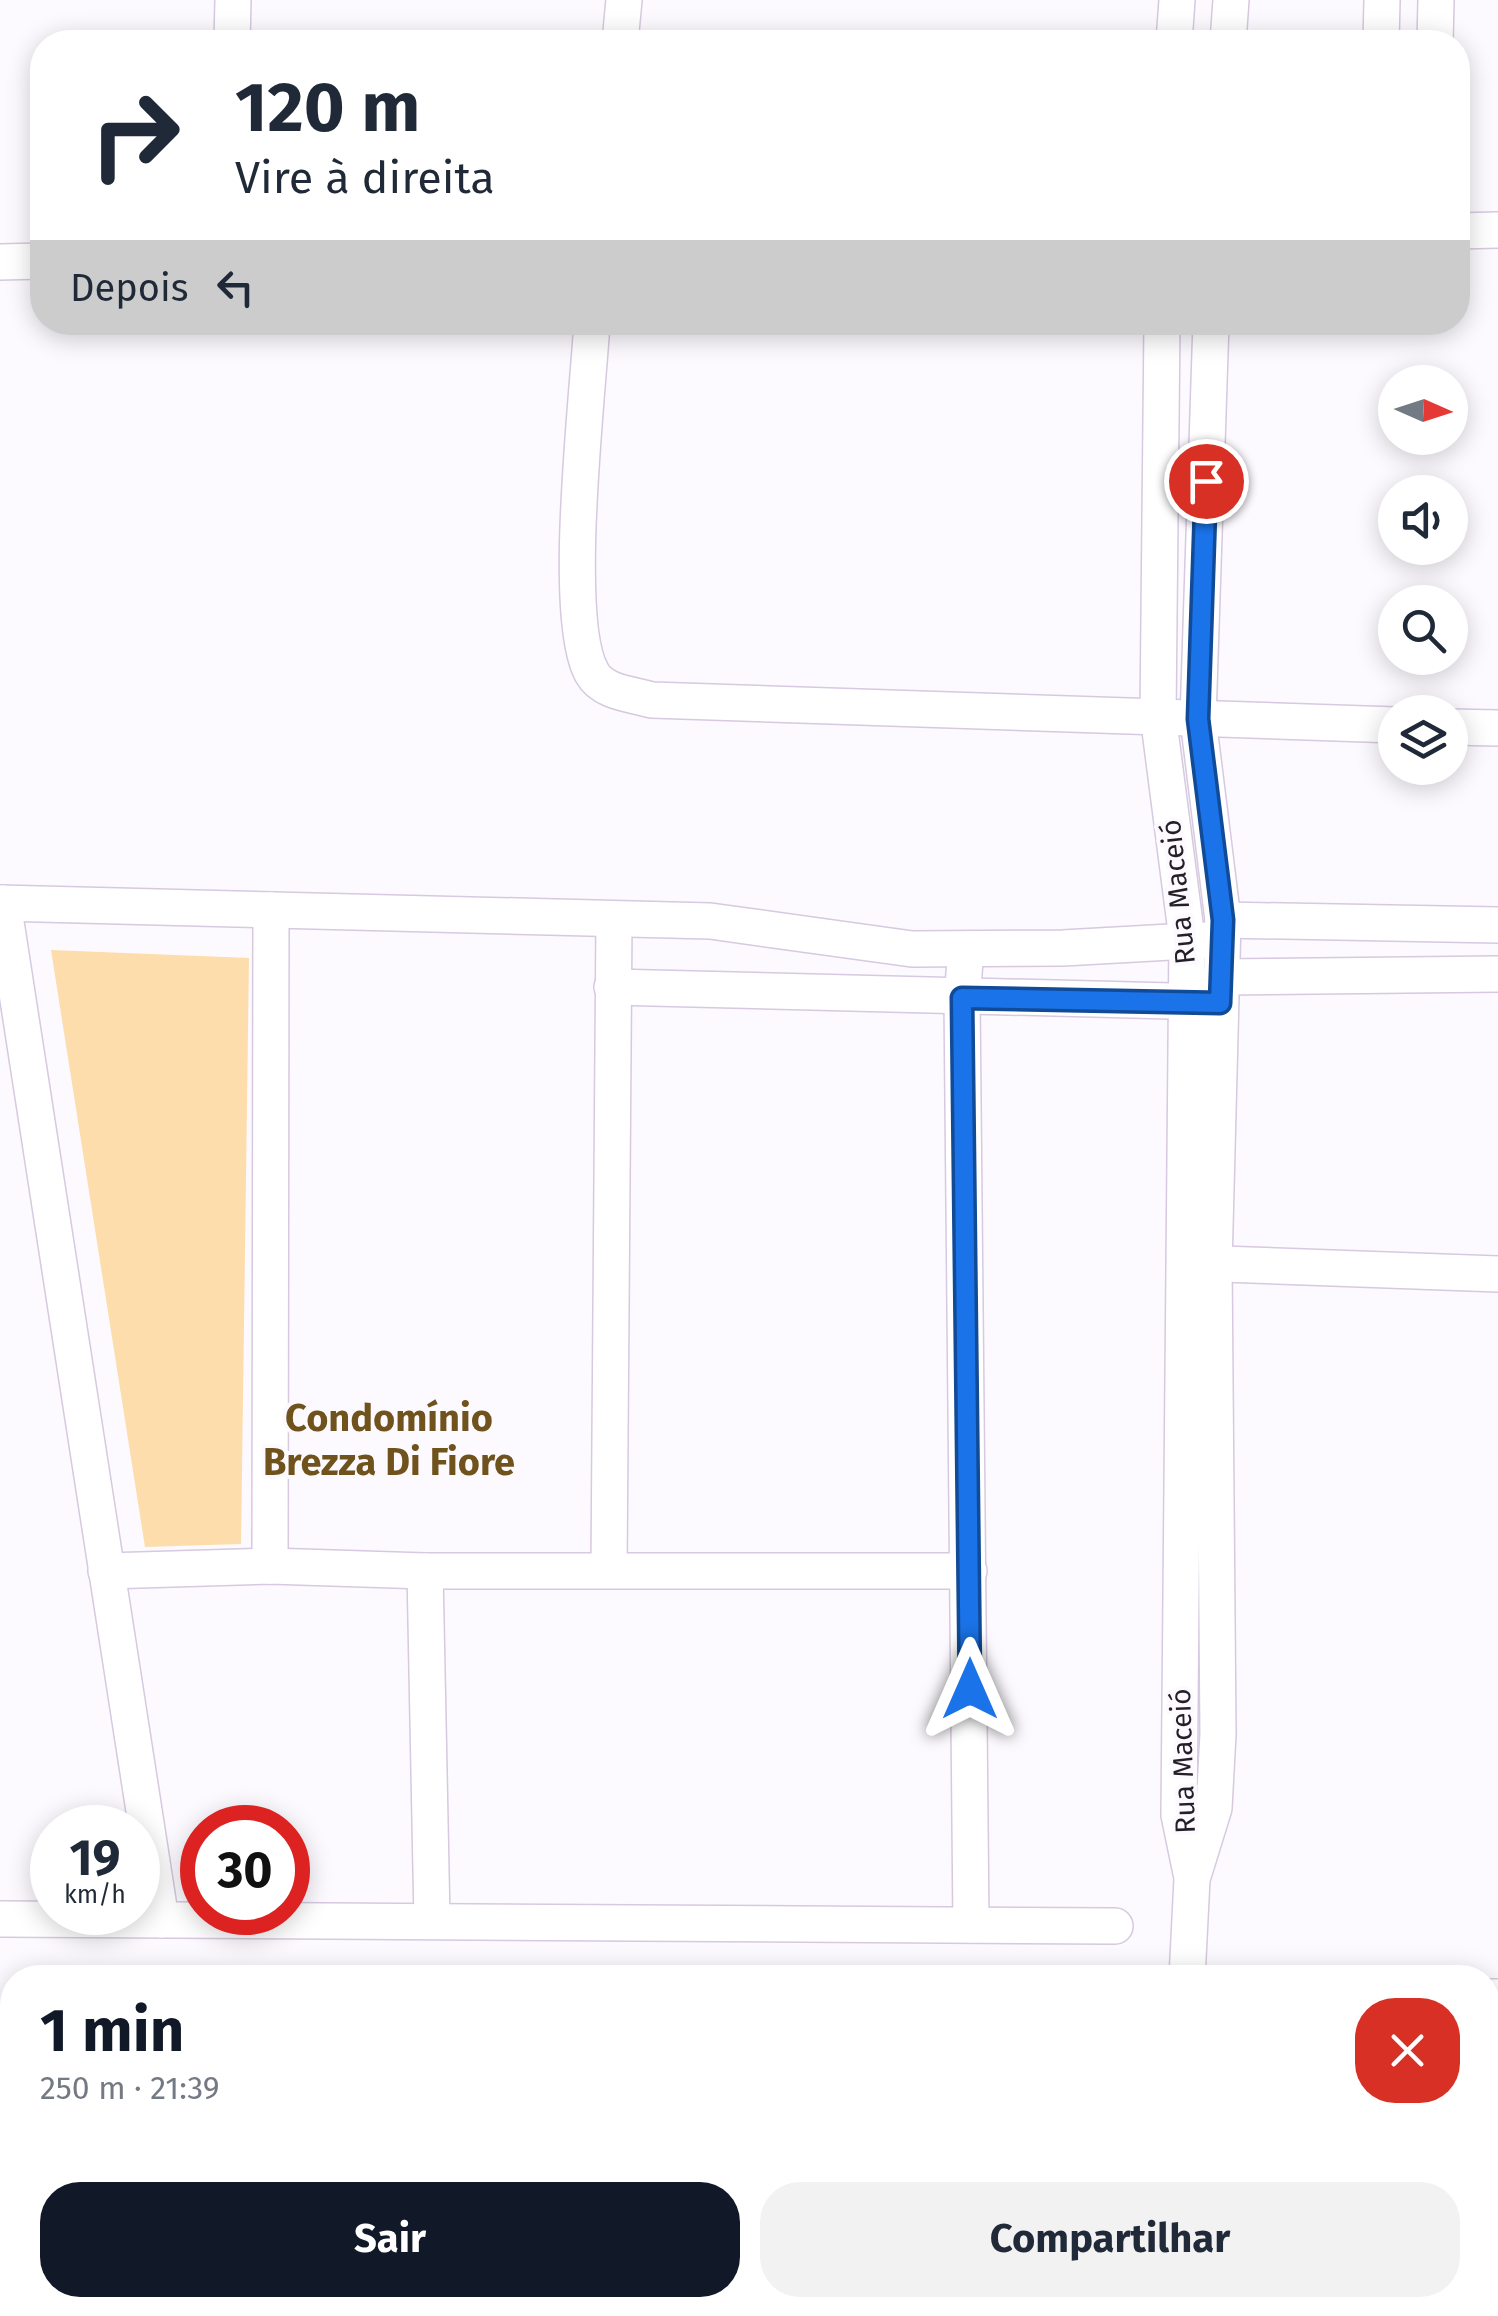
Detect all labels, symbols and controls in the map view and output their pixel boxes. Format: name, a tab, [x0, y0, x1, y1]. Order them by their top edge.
text: 120 m	[235, 66, 420, 150]
icon: right	[70, 70, 200, 200]
text: Vire à direita	[235, 151, 495, 205]
icon: left	[208, 260, 263, 315]
text: Depois	[70, 265, 188, 311]
north arrow	[1378, 365, 1468, 455]
map controls	[1378, 365, 1468, 785]
pin	[1164, 439, 1249, 524]
icon: arrive	[1179, 454, 1234, 509]
button: sound	[1378, 475, 1468, 565]
button: search	[1378, 585, 1468, 675]
button: layers	[1378, 695, 1468, 785]
street label: Rua Maceió	[1154, 818, 1202, 966]
district label: Condomínio Brezza Di Fiore	[263, 1395, 515, 1485]
position arrow	[918, 1637, 1022, 1741]
street label: Rua Maceió	[1164, 1688, 1202, 1834]
speed limit sign: 30	[180, 1805, 310, 1935]
text: 19	[69, 1828, 121, 1888]
text: km/h	[64, 1880, 126, 1910]
text: 1 min	[40, 1995, 184, 2067]
button: close	[1355, 1998, 1460, 2103]
text: 250 m · 21:39	[40, 2069, 220, 2107]
button: Sair	[40, 2182, 740, 2297]
button: Compartilhar	[760, 2182, 1460, 2297]

